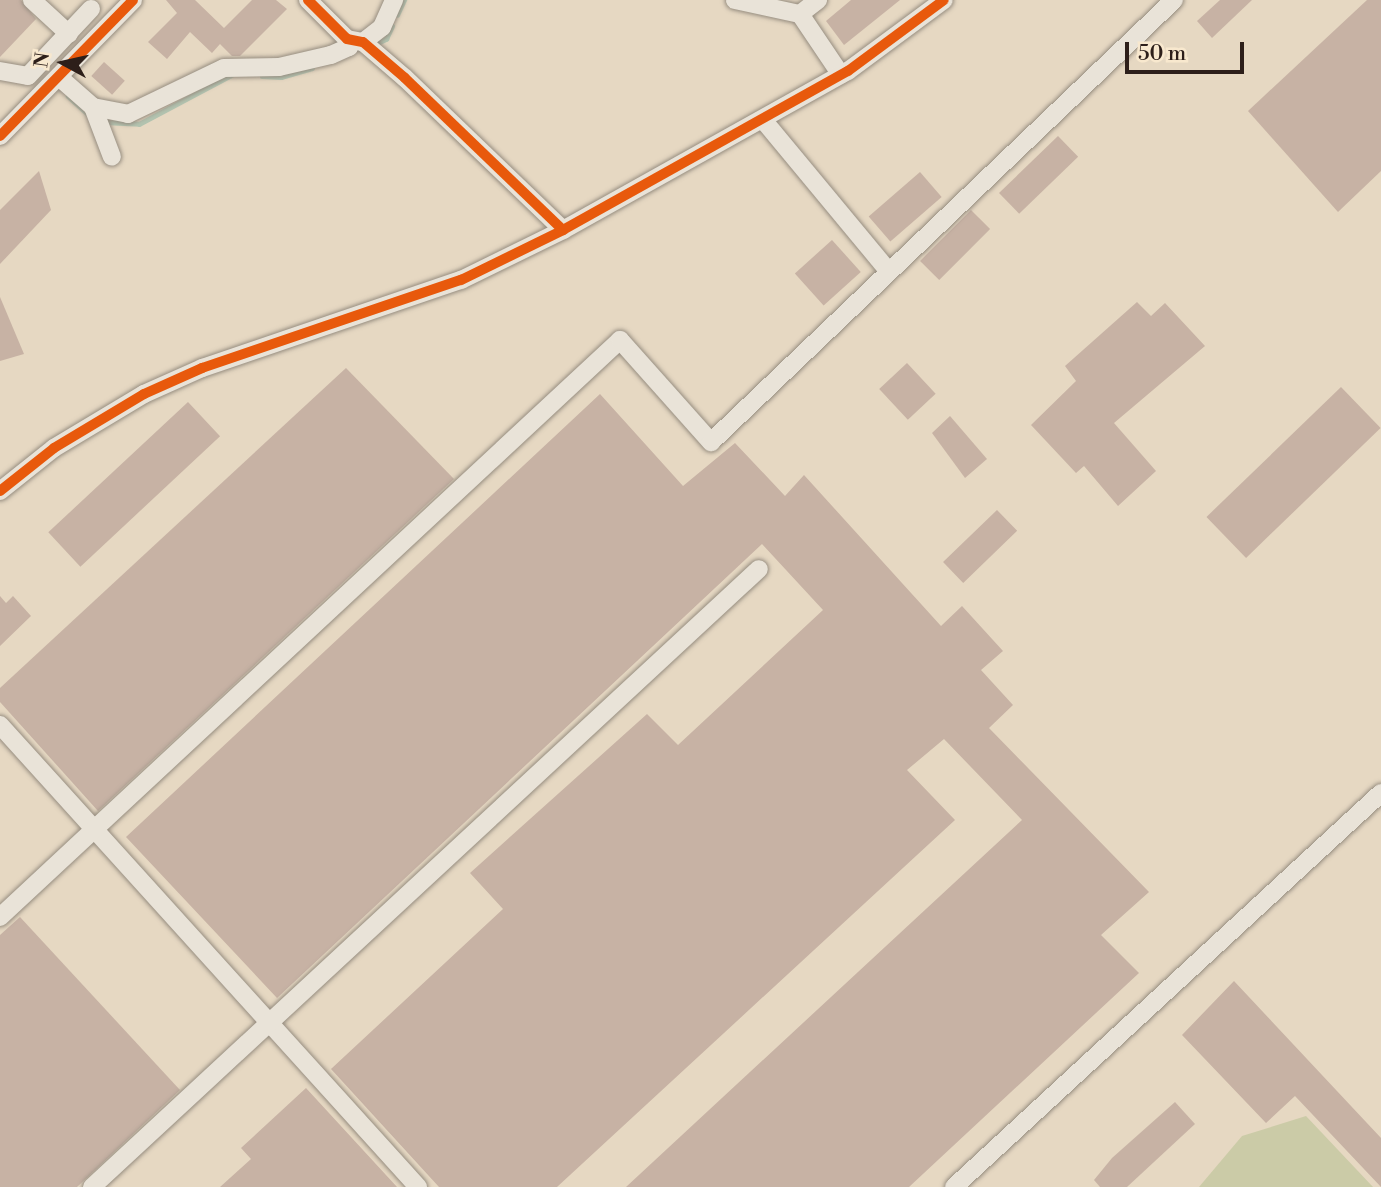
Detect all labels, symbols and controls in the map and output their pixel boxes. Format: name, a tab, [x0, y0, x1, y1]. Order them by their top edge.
north arrow	[28, 28, 98, 98]
scale bar	[1129, 28, 1248, 72]
text: 50 m	[1138, 41, 1186, 67]
text: N	[29, 51, 55, 69]

